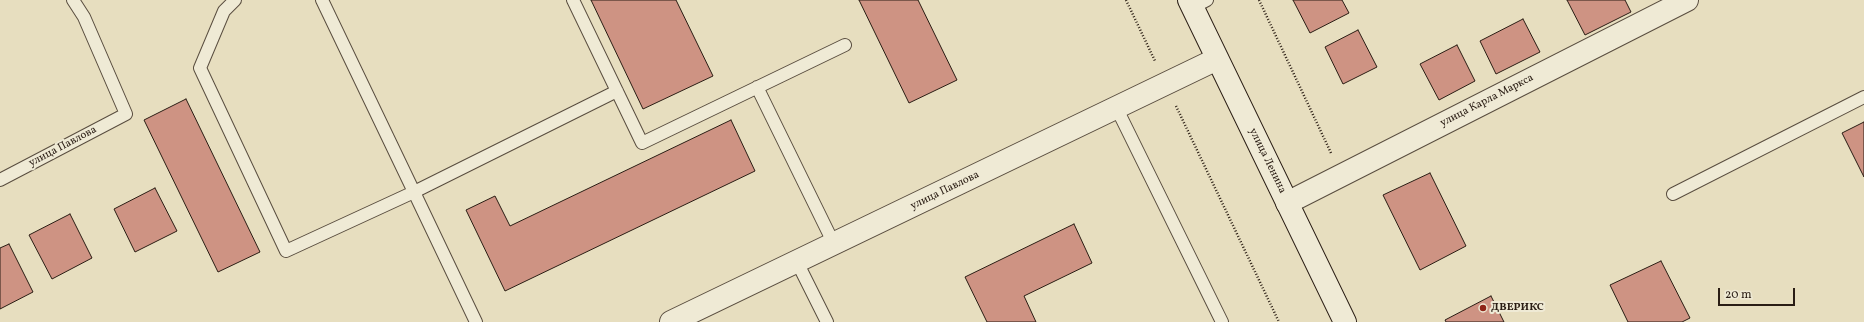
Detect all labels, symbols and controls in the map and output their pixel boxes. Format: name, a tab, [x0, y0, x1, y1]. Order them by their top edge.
street label: улица Карла Маркса	[1438, 72, 1536, 130]
street label: улица Павлова	[27, 124, 99, 170]
street label: улица Ленина	[1245, 126, 1289, 196]
street label: улица Павлова	[908, 169, 982, 213]
scale bar	[1720, 280, 1797, 306]
text: 20 m	[1725, 287, 1752, 303]
place label: ДВЕРИКС	[1491, 301, 1544, 315]
marker: ДВЕРИКС	[1478, 303, 1488, 313]

